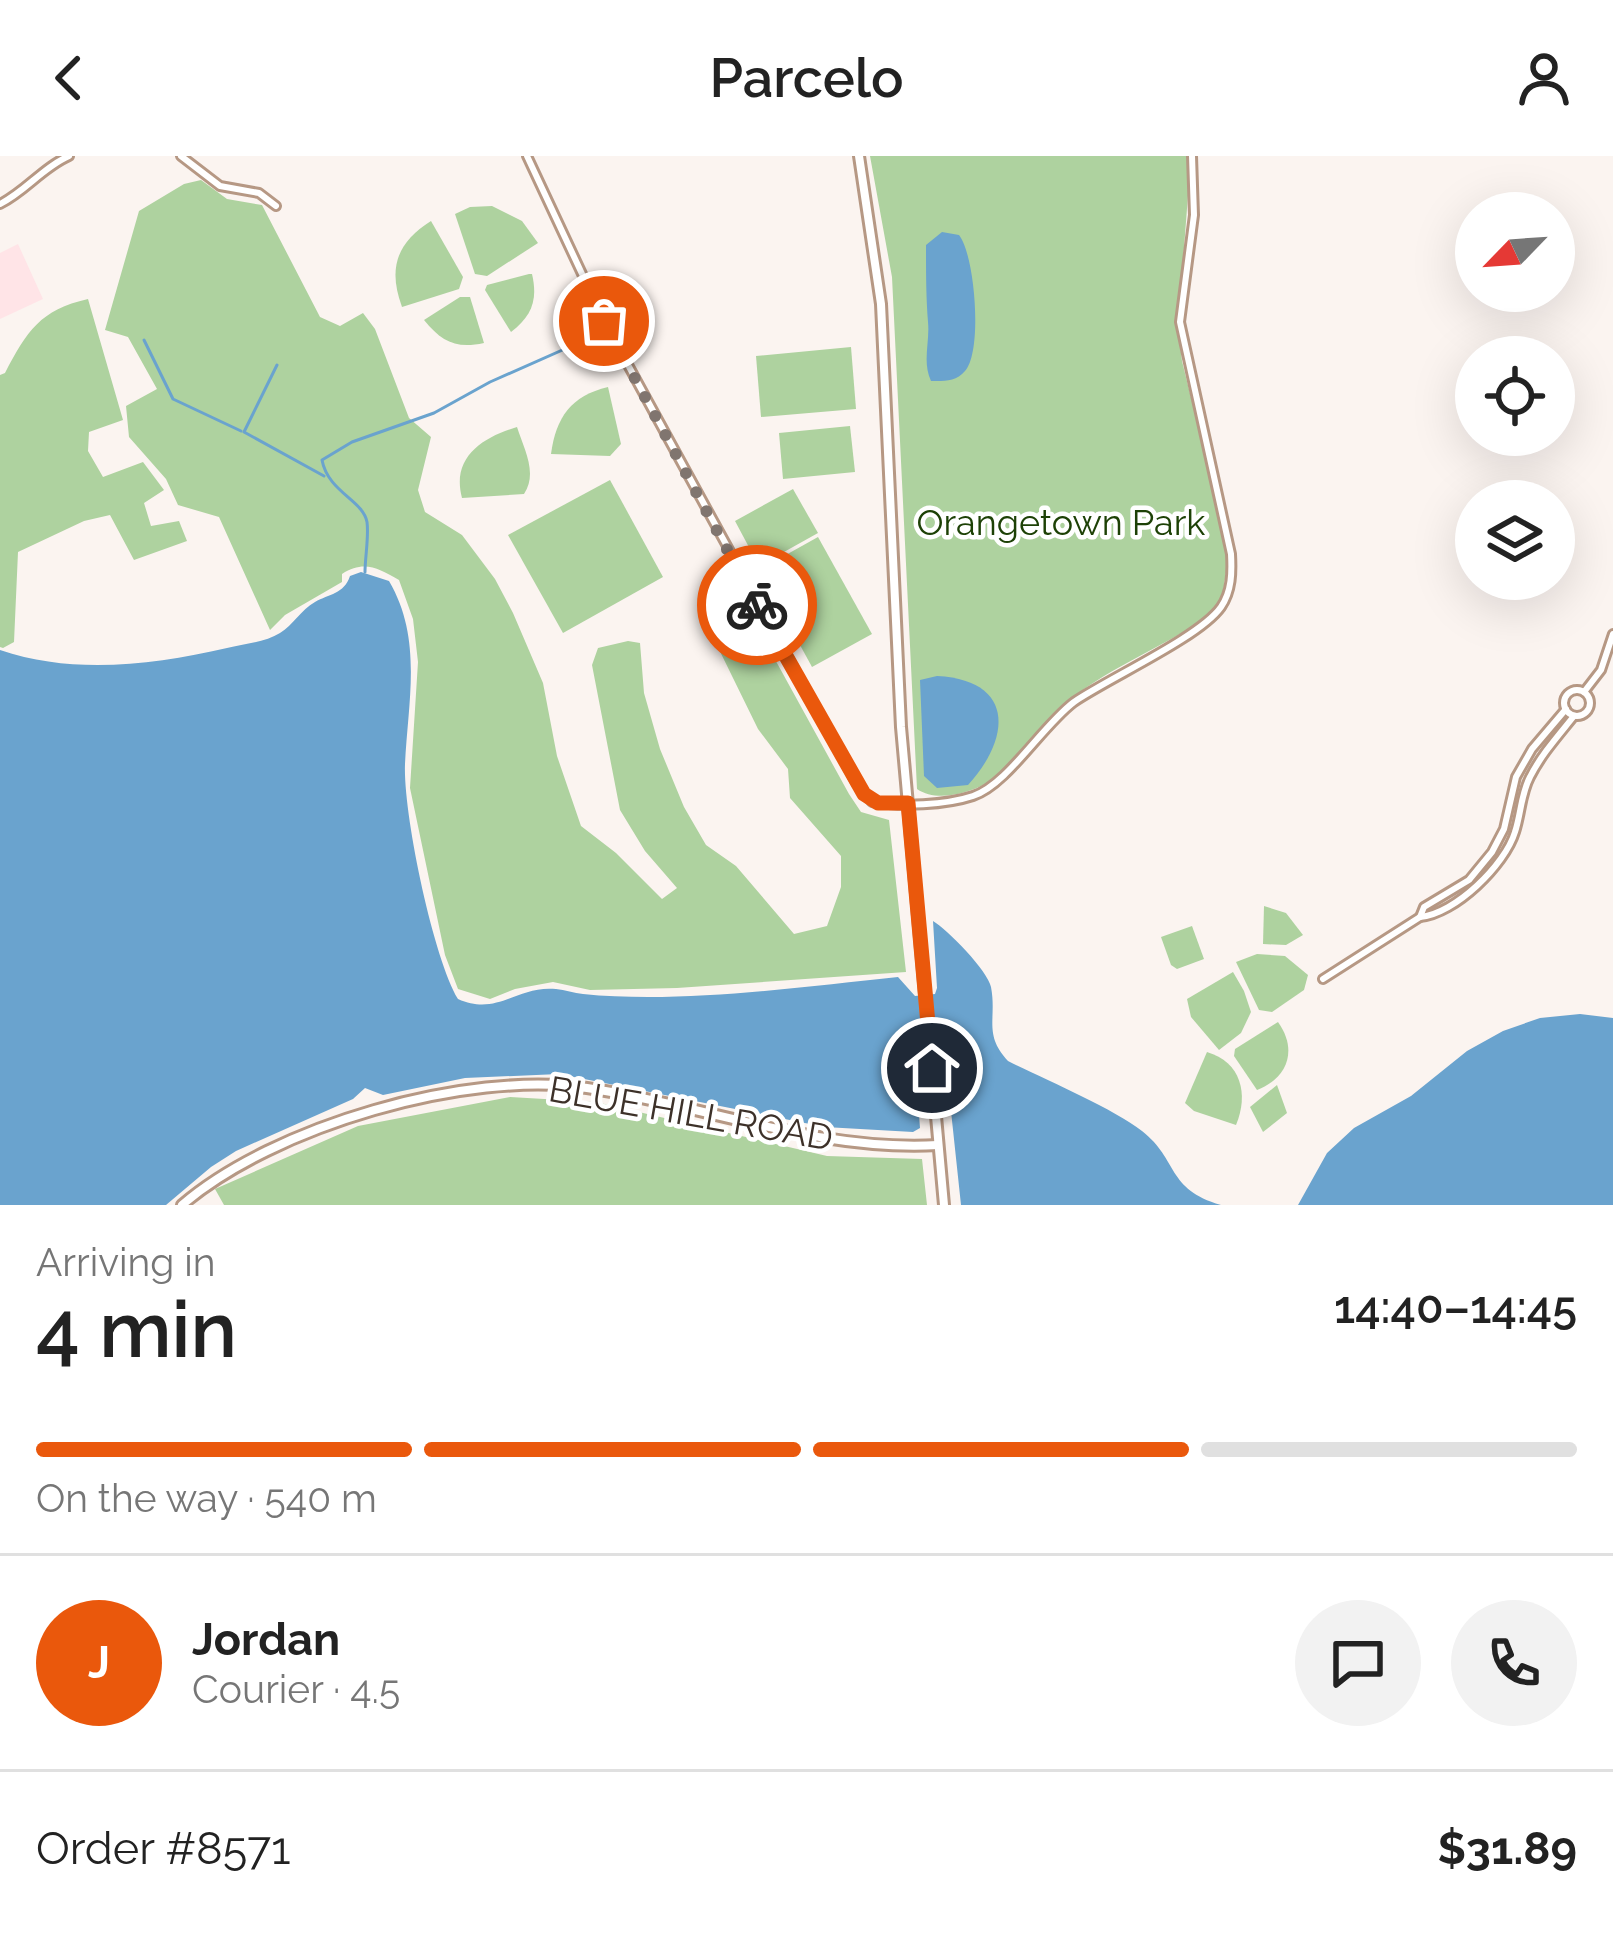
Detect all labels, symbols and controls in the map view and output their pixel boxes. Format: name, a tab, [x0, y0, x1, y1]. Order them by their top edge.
icon: back	[36, 45, 102, 111]
icon: person	[1511, 45, 1577, 111]
text: Parcelo	[709, 46, 904, 110]
north arrow	[1455, 192, 1575, 312]
map controls	[1455, 192, 1575, 600]
pin	[553, 270, 655, 372]
icon: bag	[571, 288, 637, 354]
button: locate	[1455, 336, 1575, 456]
button: layers	[1455, 480, 1575, 600]
park label: Orangetown Park	[917, 501, 1205, 543]
courier	[697, 545, 817, 665]
icon: bike	[724, 572, 790, 638]
pin	[881, 1017, 983, 1119]
icon: home	[899, 1035, 965, 1101]
street label: BLUE HILL ROAD	[546, 1067, 836, 1159]
text: Arriving in	[36, 1239, 216, 1285]
text: 14:40–14:45	[1334, 1281, 1577, 1334]
text: 4 min	[36, 1284, 237, 1375]
text: On the way · 540 m	[36, 1475, 377, 1521]
button: chat	[1295, 1600, 1421, 1726]
button: phone	[1451, 1600, 1577, 1726]
text: Jordan	[192, 1613, 340, 1666]
text: J	[88, 1636, 110, 1689]
text: Courier · 4.5	[192, 1666, 400, 1712]
text: Order #8571	[36, 1822, 290, 1875]
text: $31.89	[1438, 1822, 1577, 1875]

